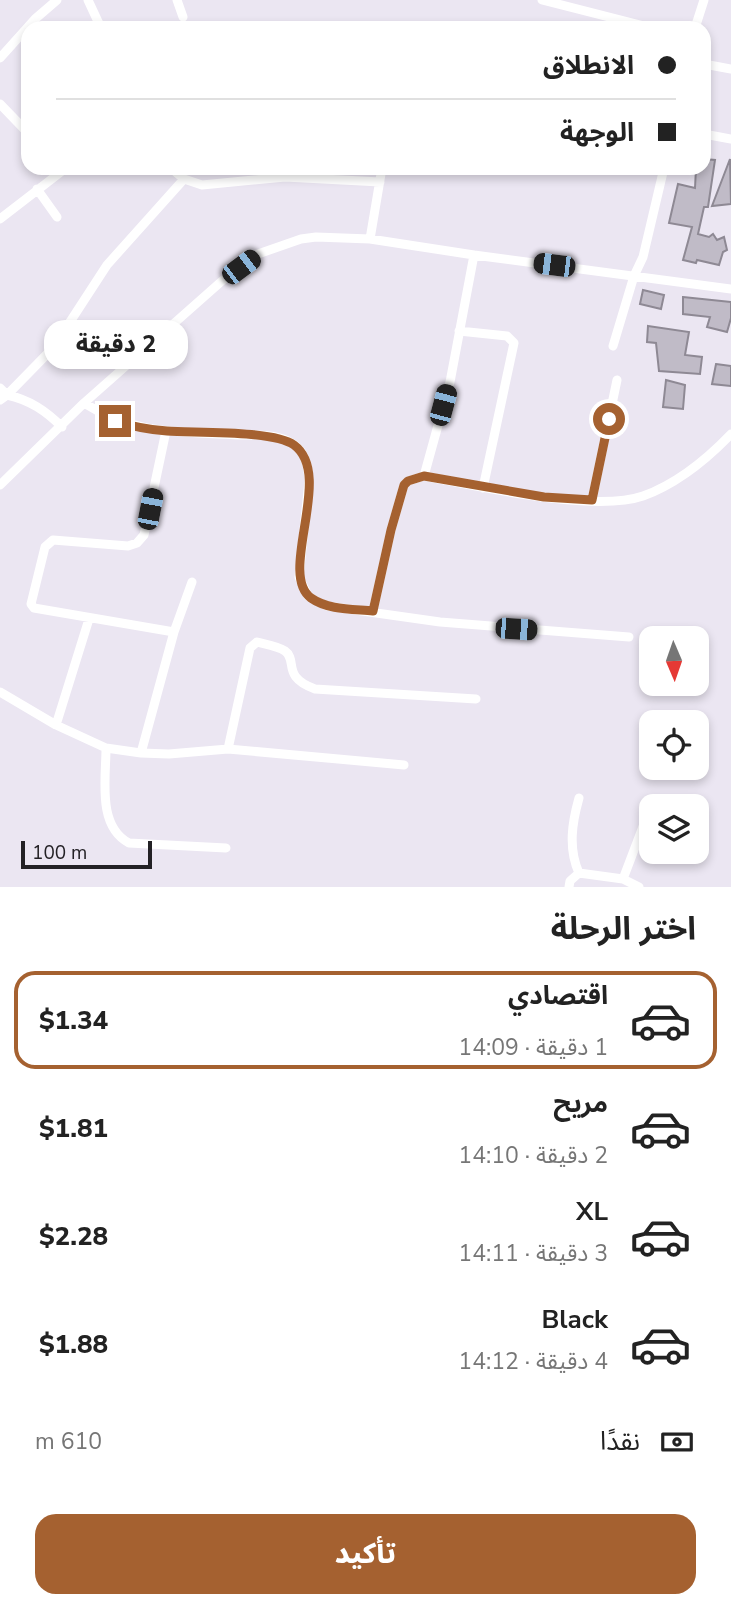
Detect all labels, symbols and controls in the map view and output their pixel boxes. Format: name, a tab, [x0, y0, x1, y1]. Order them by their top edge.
text: الانطلاق	[543, 48, 634, 83]
text: الوجهة	[560, 115, 634, 150]
car	[218, 246, 265, 288]
car	[532, 252, 577, 278]
callout: 2 دقيقة	[43, 320, 187, 368]
text: 2 دقيقة	[76, 329, 156, 360]
car	[428, 382, 459, 428]
route start	[593, 403, 625, 435]
route end	[99, 405, 131, 437]
car	[136, 486, 165, 532]
car	[495, 617, 538, 641]
north arrow	[639, 626, 709, 696]
map controls	[639, 626, 709, 864]
button: locate	[639, 710, 709, 780]
button: layers	[639, 794, 709, 864]
scale bar	[21, 838, 152, 870]
text: 100 m	[32, 840, 87, 866]
text: اختر الرحلة	[551, 907, 696, 950]
text: اقتصادي	[508, 978, 608, 1013]
icon: car	[629, 989, 692, 1052]
text: $1.34	[39, 1003, 108, 1038]
text: 1 دقيقة · 14:09	[458, 1032, 608, 1063]
text: مريح	[553, 1086, 608, 1121]
icon: car	[629, 1097, 692, 1160]
text: $1.81	[39, 1111, 108, 1146]
text: 2 دقيقة · 14:10	[458, 1140, 608, 1171]
text: XL	[576, 1194, 608, 1229]
icon: car	[629, 1205, 692, 1268]
text: $2.28	[39, 1219, 108, 1254]
text: 3 دقيقة · 14:11	[458, 1238, 608, 1269]
text: Black	[541, 1302, 608, 1337]
icon: car	[629, 1313, 692, 1376]
text: $1.88	[39, 1327, 108, 1362]
text: 4 دقيقة · 14:12	[458, 1346, 608, 1377]
icon: cash	[658, 1423, 696, 1461]
text: نقدًا	[600, 1424, 640, 1459]
text: 610 m	[35, 1426, 102, 1457]
button: تأكيد	[35, 1514, 696, 1594]

